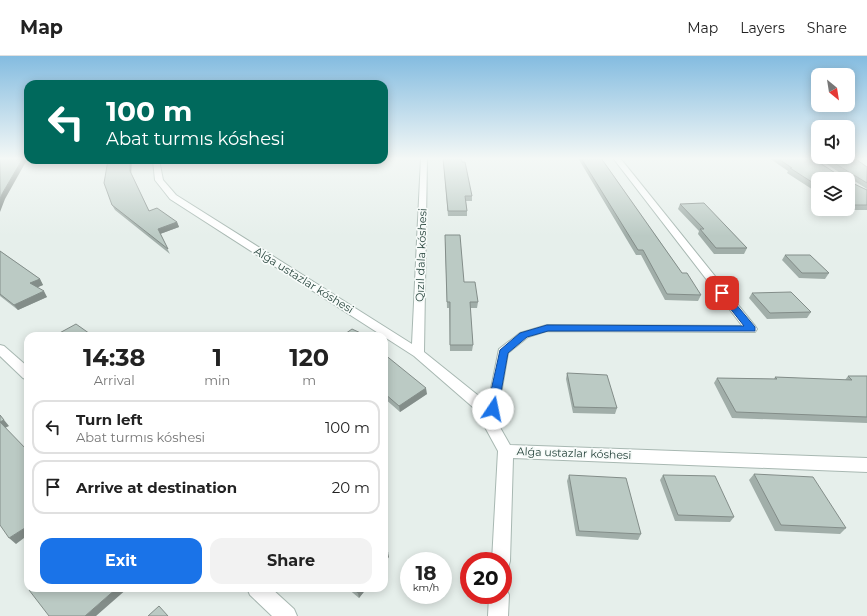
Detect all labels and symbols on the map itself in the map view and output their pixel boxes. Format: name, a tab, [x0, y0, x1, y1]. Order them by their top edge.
north arrow	[811, 68, 855, 112]
street label: Qızıl dala kóshesi	[412, 208, 430, 302]
street label: Alǵa ustazlar kóshesi	[252, 244, 356, 316]
pin	[705, 276, 739, 310]
position arrow	[472, 388, 514, 430]
street label: Alǵa ustazlar kóshesi	[516, 444, 632, 462]
speed limit sign: 20	[460, 552, 512, 604]

